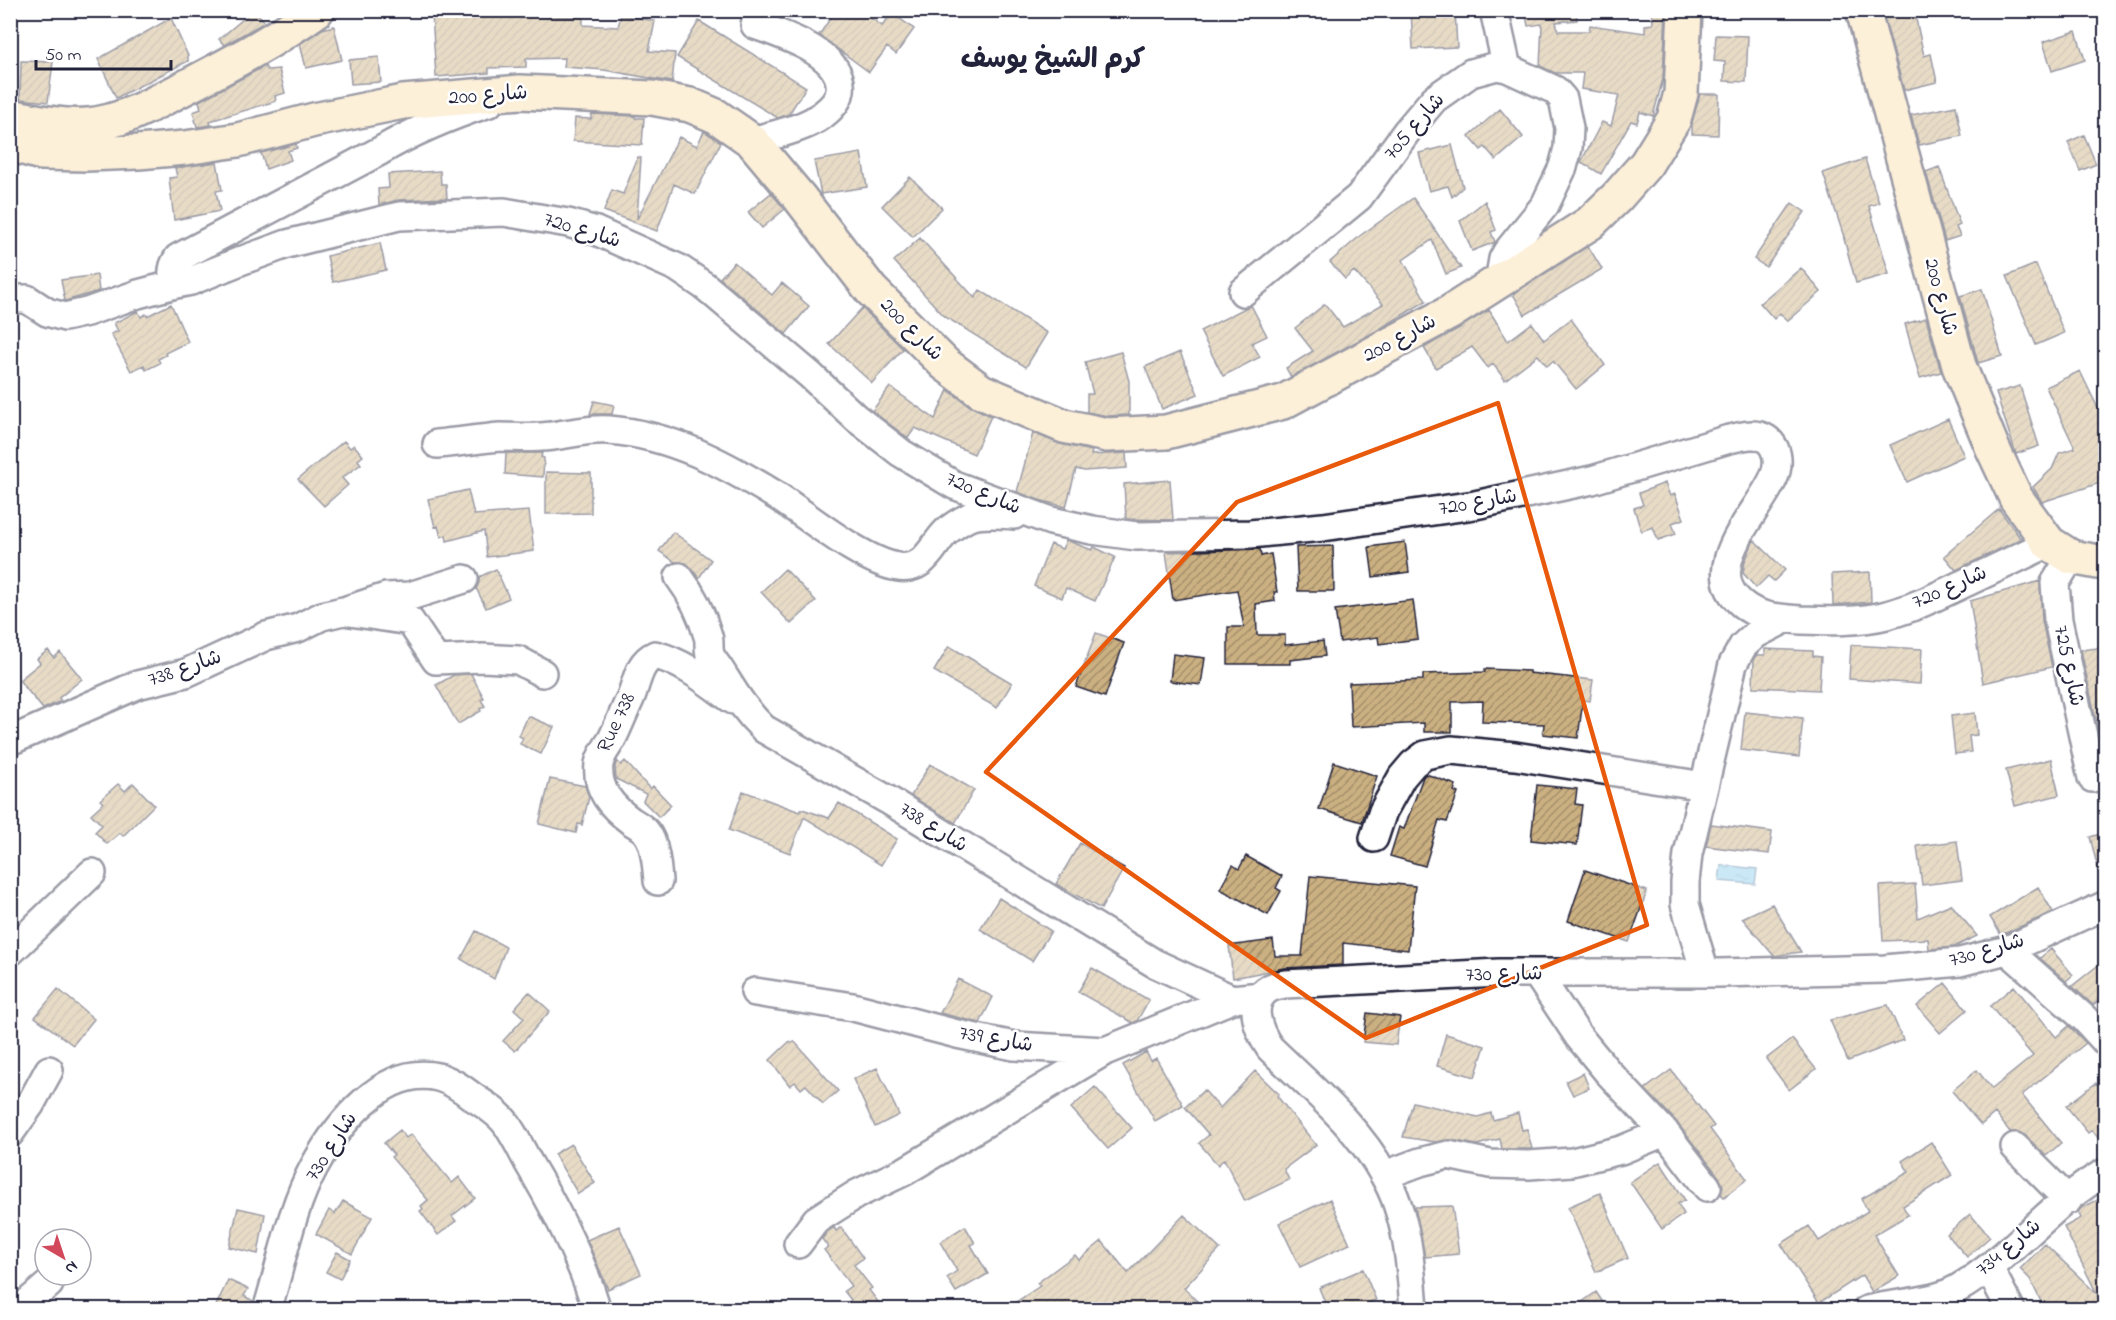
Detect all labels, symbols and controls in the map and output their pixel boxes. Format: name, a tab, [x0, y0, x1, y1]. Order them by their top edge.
scale bar	[36, 33, 171, 71]
district label: كرم الشيخ يوسف	[961, 41, 1145, 80]
text: 50 m	[45, 43, 82, 69]
street label: شارع 200	[447, 78, 529, 114]
street label: شارع 705	[1377, 87, 1453, 167]
street label: شارع 720	[540, 205, 624, 257]
street label: شارع 200	[1915, 255, 1965, 339]
street label: شارع 200	[872, 291, 950, 369]
street label: شارع 200	[1358, 307, 1442, 371]
street label: شارع 720	[941, 465, 1025, 523]
street label: شارع 720	[1437, 481, 1519, 525]
street label: شارع 720	[1908, 558, 1992, 618]
street label: شارع 725	[2045, 623, 2091, 709]
street label: شارع 738	[144, 642, 226, 696]
street label: Rue 738	[590, 688, 644, 758]
street label: شارع 738	[893, 795, 973, 861]
street label: شارع 730	[1946, 926, 2028, 976]
street label: شارع 730	[1465, 959, 1543, 991]
street label: شارع 739	[957, 1019, 1035, 1061]
street label: شارع 730	[298, 1106, 366, 1188]
street label: شارع 734	[1970, 1212, 2048, 1284]
north arrow	[33, 1227, 93, 1287]
text: N	[59, 1254, 83, 1280]

